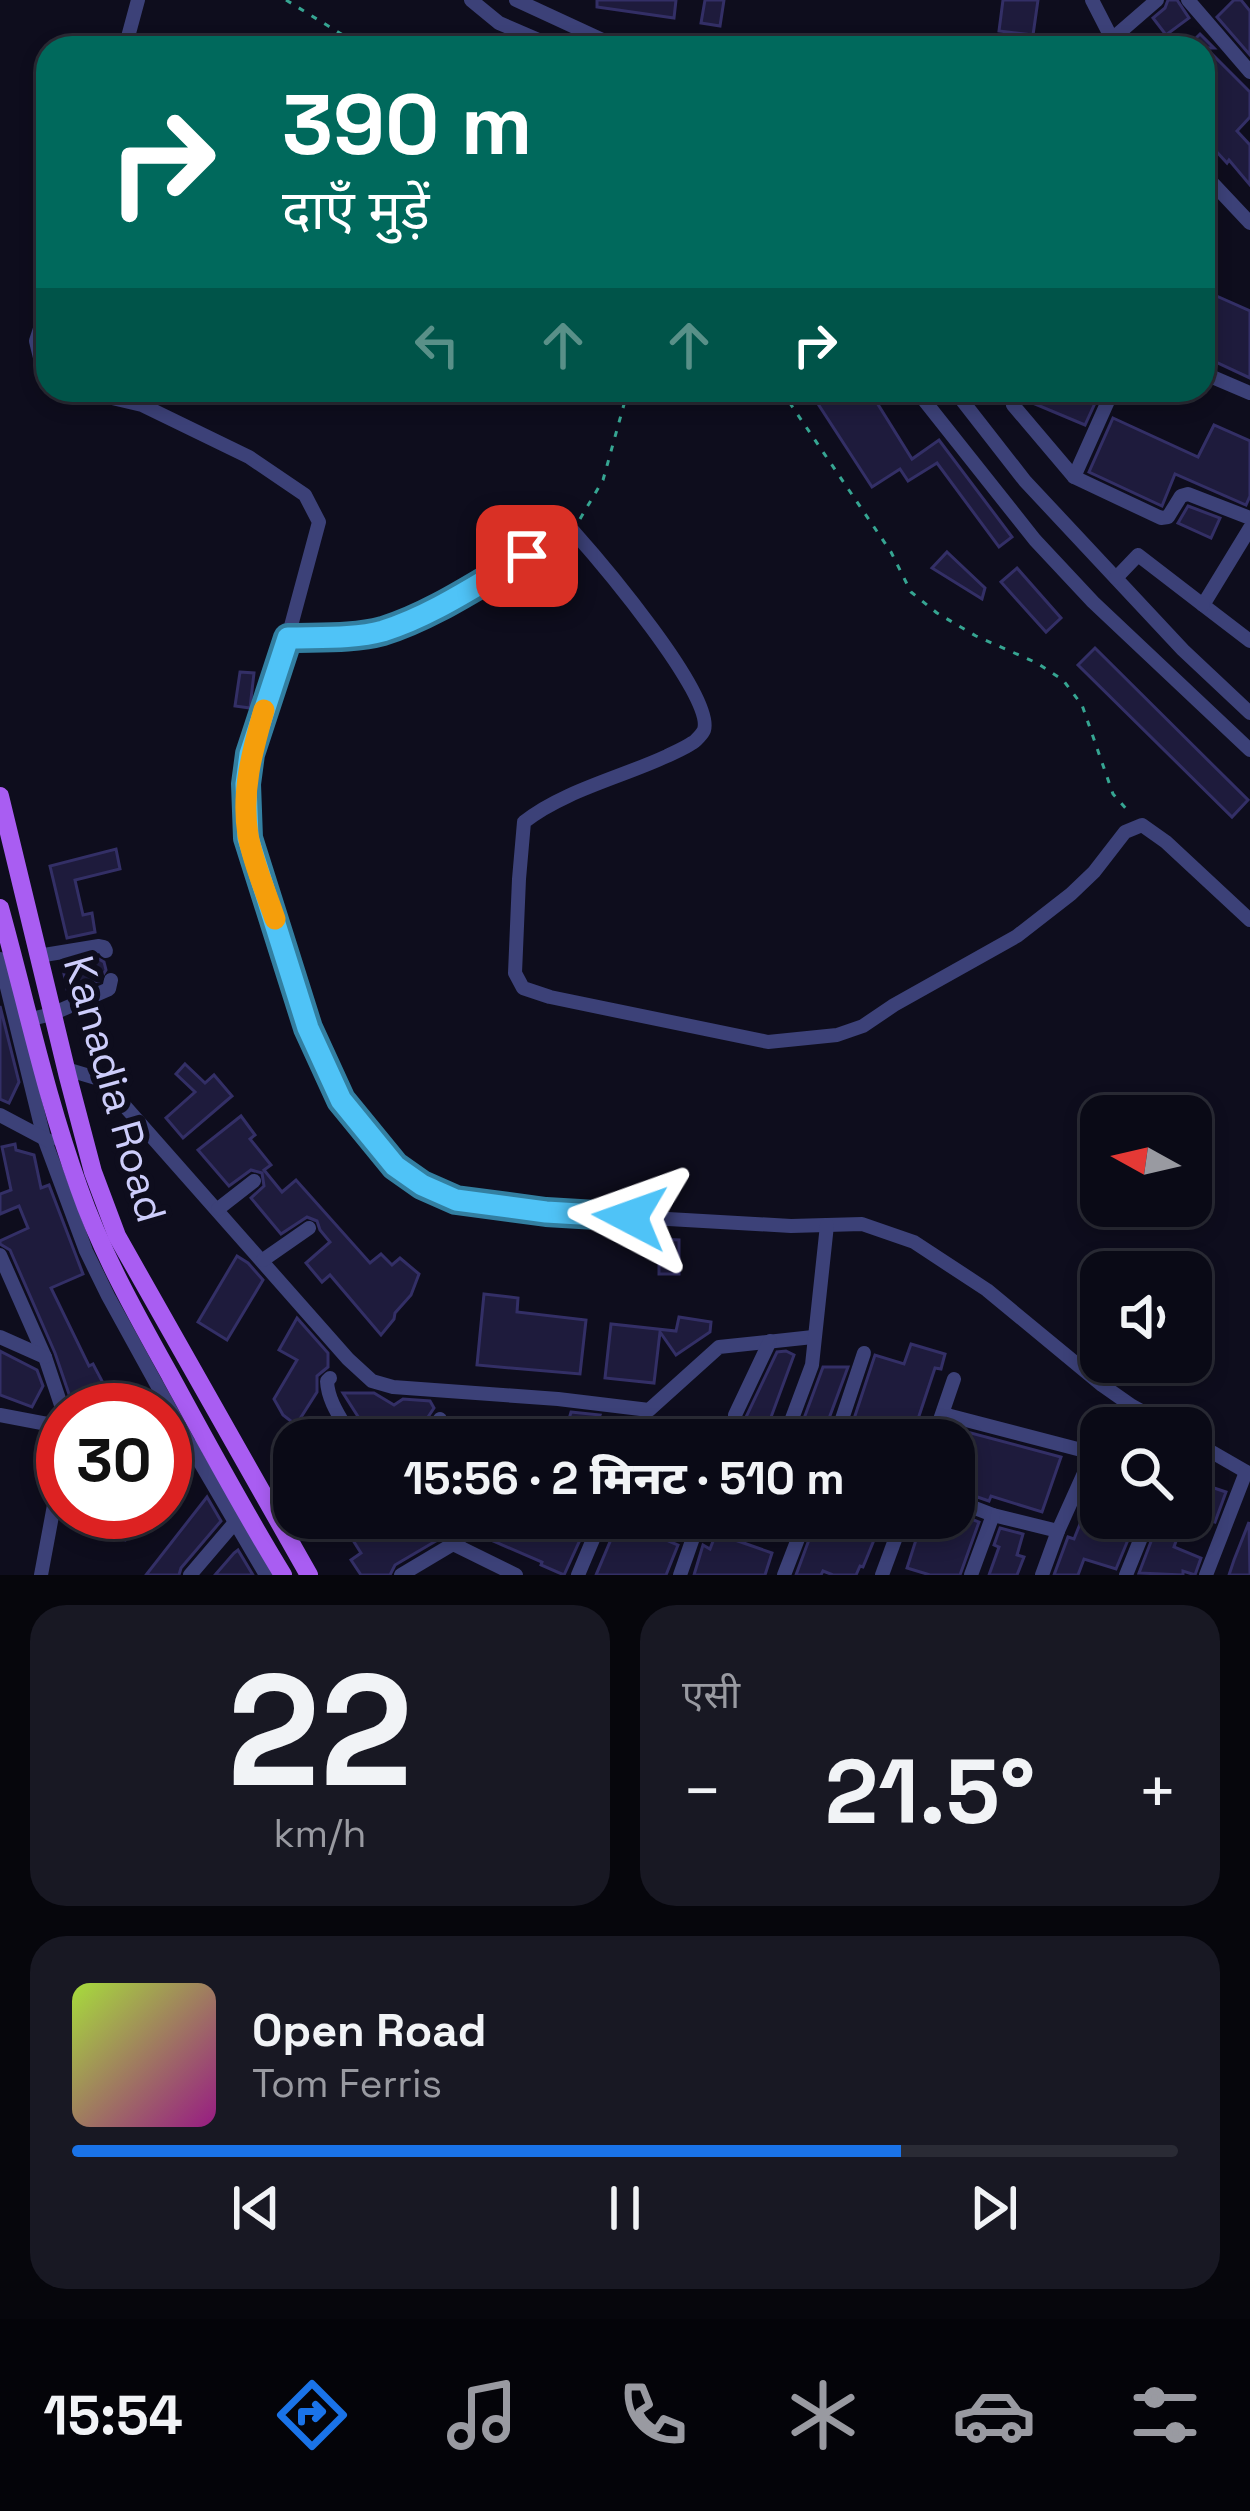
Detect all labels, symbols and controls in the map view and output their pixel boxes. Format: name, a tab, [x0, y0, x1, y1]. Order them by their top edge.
text: 390 m	[282, 71, 533, 179]
icon: right	[84, 84, 240, 240]
text: दाएँ मुड़ें	[282, 176, 430, 245]
icon: left	[404, 312, 470, 378]
icon: ahead	[530, 312, 596, 378]
icon: ahead	[656, 312, 722, 378]
icon: right	[782, 312, 848, 378]
pin	[476, 505, 578, 607]
icon: arrive	[494, 523, 560, 589]
street label: Kanadia Road	[52, 950, 178, 1228]
north arrow	[1080, 1095, 1212, 1227]
map controls	[1080, 1095, 1212, 1539]
position arrow	[567, 1154, 693, 1280]
button: sound	[1080, 1251, 1212, 1383]
speed limit sign: 30	[36, 1383, 192, 1539]
button: search	[1080, 1407, 1212, 1539]
text: 15:56 · 2 मिनट · 510 m	[403, 1450, 845, 1507]
text: 22	[227, 1631, 413, 1831]
text: एसी	[682, 1670, 740, 1719]
text: 21.5°	[825, 1734, 1035, 1849]
text: −	[682, 1749, 723, 1833]
text: +	[1137, 1749, 1178, 1833]
text: km/h	[274, 1809, 366, 1858]
text: Open Road	[252, 2002, 487, 2059]
text: Tom Ferris	[252, 2059, 442, 2108]
icon: previous	[223, 2175, 289, 2241]
icon: pause	[592, 2175, 658, 2241]
icon: next	[961, 2175, 1027, 2241]
icon: directions	[270, 2373, 354, 2457]
icon: music	[440, 2373, 524, 2457]
icon: phone	[611, 2373, 695, 2457]
icon: climate	[781, 2373, 865, 2457]
icon: car	[952, 2373, 1036, 2457]
icon: filters	[1123, 2373, 1207, 2457]
text: 15:54	[43, 2381, 183, 2450]

